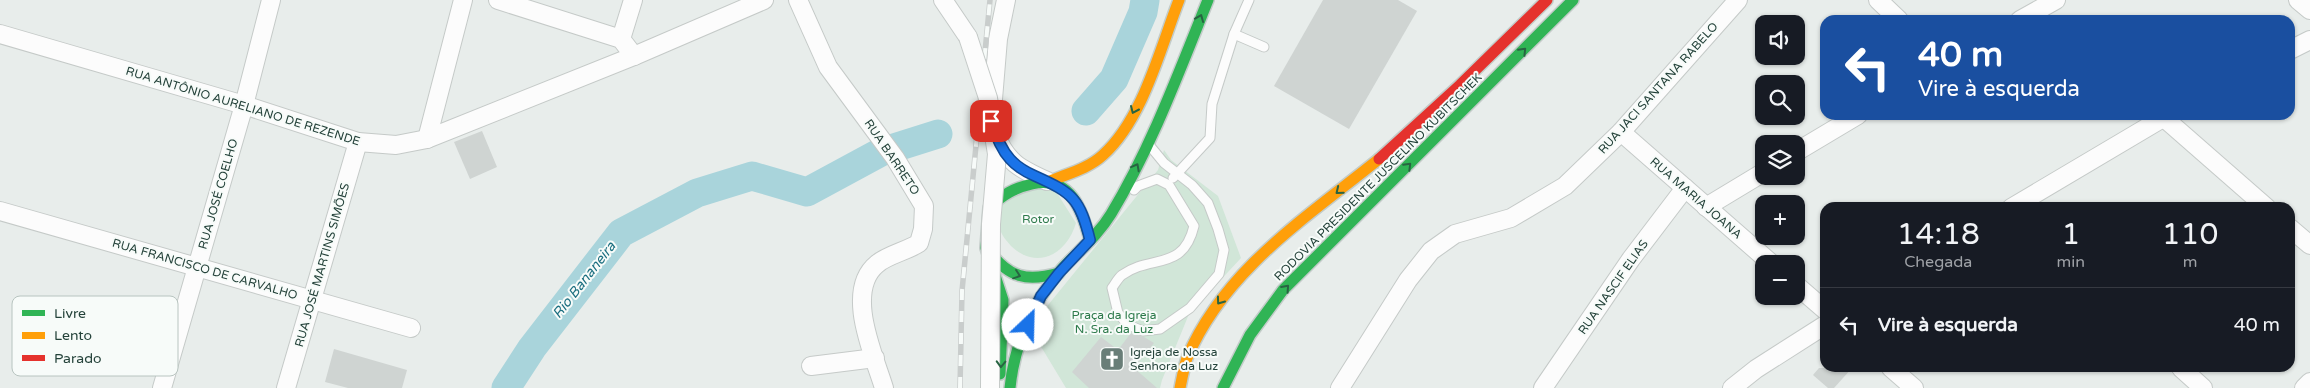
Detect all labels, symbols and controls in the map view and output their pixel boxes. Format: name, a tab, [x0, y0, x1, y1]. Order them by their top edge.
one-way arrow	[1194, 14, 1205, 23]
map controls	[1755, 15, 1805, 305]
button: sound	[1755, 15, 1805, 65]
street label: RUA JACI SANTANA RABELO	[1595, 19, 1721, 157]
text: 40 m	[1918, 34, 2003, 76]
icon: left	[1835, 35, 1900, 100]
one-way arrow	[1517, 48, 1526, 57]
street label: RUA ANTÔNIO AURELIANO DE REZENDE	[124, 64, 362, 148]
street label: RODOVIA PRESIDENTE JUSCELINO KUBITSCHEK	[1271, 70, 1485, 284]
button: search	[1755, 75, 1805, 125]
text: Vire à esquerda	[1918, 76, 2080, 102]
pin	[970, 100, 1012, 142]
one-way arrow	[1130, 105, 1141, 114]
icon: arrive	[977, 107, 1005, 135]
street label: RUA BARRETO	[862, 117, 923, 198]
button: layers	[1755, 135, 1805, 185]
street label: RUA JOSÉ COELHO	[196, 137, 241, 251]
street label: RUA MARIA JOANA	[1647, 154, 1745, 242]
one-way arrow	[1403, 163, 1412, 172]
one-way arrow	[1130, 164, 1140, 173]
street label: RUA JOSÉ MARTINS SIMÕES	[292, 181, 352, 349]
one-way arrow	[1336, 186, 1345, 194]
button: +	[1755, 195, 1805, 245]
park label: Rotor	[1022, 212, 1054, 226]
text: 14:18	[1897, 216, 1980, 253]
text: 1	[2061, 216, 2080, 253]
text: 110	[2162, 216, 2218, 253]
street label: RUA FRANCISCO DE CARVALHO	[111, 236, 300, 302]
water label: Rio Bananeira	[549, 237, 620, 322]
street label: RUA NASCIF ELIAS	[1575, 237, 1651, 337]
text: Chegada	[1904, 252, 1972, 272]
text: min	[2057, 252, 2085, 272]
text: m	[2183, 252, 2197, 272]
button: −	[1755, 255, 1805, 305]
one-way arrow	[1013, 270, 1021, 280]
one-way arrow	[1280, 285, 1289, 294]
one-way arrow	[1218, 295, 1226, 304]
legend	[12, 296, 178, 376]
position arrow	[1001, 298, 1053, 350]
text: Livre	[54, 305, 86, 322]
park label: Praça da Igreja N. Sra. da Luz	[1072, 308, 1156, 336]
icon: left	[1835, 311, 1863, 339]
text: Vire à esquerda	[1878, 314, 2018, 336]
text: 40 m	[2234, 314, 2280, 336]
text: Lento	[54, 327, 92, 344]
place label: Igreja de Nossa Senhora da Luz	[1130, 345, 1218, 373]
church icon: Igreja de Nossa Senhora da Luz	[1099, 346, 1125, 372]
text: Parado	[54, 350, 102, 367]
one-way arrow	[995, 360, 1006, 368]

